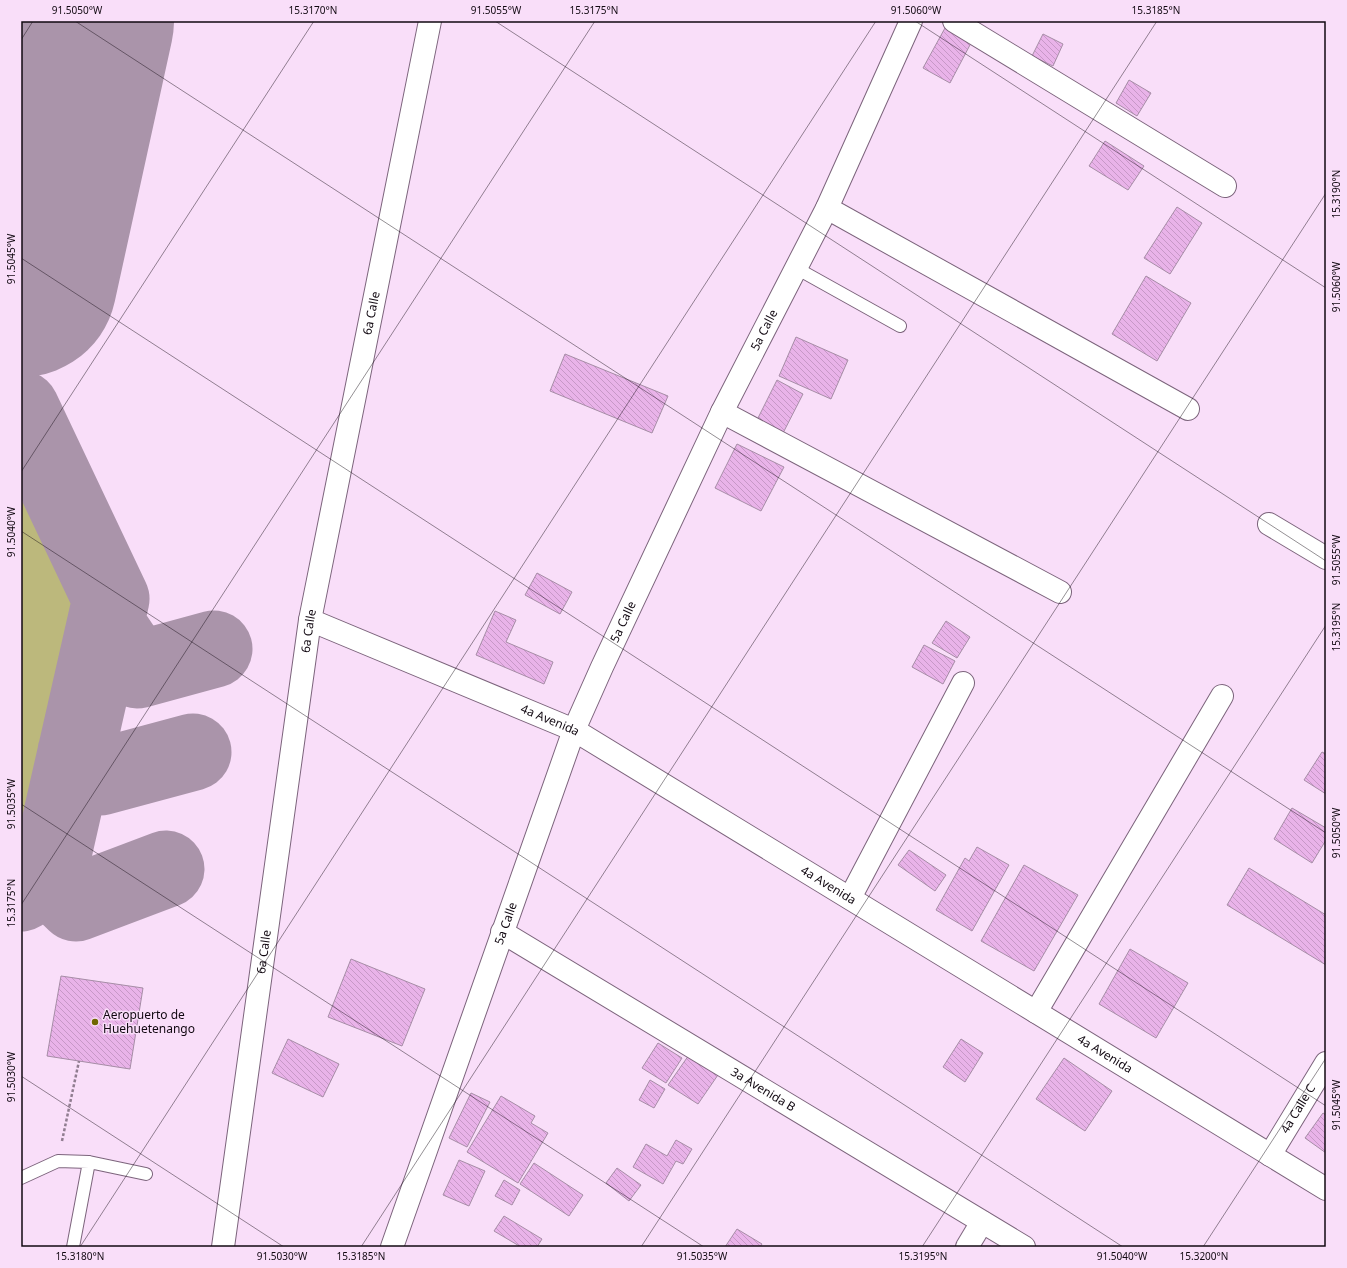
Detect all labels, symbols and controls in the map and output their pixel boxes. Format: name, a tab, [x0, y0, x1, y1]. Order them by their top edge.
text: 91.5050°W	[52, 3, 103, 17]
text: 15.3170°N	[289, 3, 337, 17]
text: 91.5055°W	[471, 3, 522, 17]
text: 15.3175°N	[570, 3, 618, 17]
text: 91.5060°W	[891, 3, 942, 17]
text: 15.3185°N	[1132, 3, 1180, 17]
text: 15.3190°N	[1329, 170, 1343, 218]
text: 91.5045°W	[4, 233, 18, 284]
text: 91.5060°W	[1329, 261, 1343, 312]
street label: 6a Calle	[358, 290, 384, 336]
street label: 5a Calle	[746, 306, 781, 353]
text: 91.5040°W	[4, 506, 18, 557]
text: 91.5055°W	[1329, 534, 1343, 585]
street label: 5a Calle	[606, 598, 640, 645]
text: 15.3195°N	[1329, 603, 1343, 651]
street label: 6a Calle	[297, 607, 320, 654]
street label: 4a Avenida	[518, 700, 583, 739]
text: 91.5035°W	[4, 778, 18, 829]
text: 91.5050°W	[1329, 807, 1343, 858]
street label: 4a Avenida	[798, 861, 859, 908]
text: 15.3175°N	[4, 879, 18, 927]
street label: 5a Calle	[490, 899, 521, 947]
street label: 6a Calle	[252, 929, 275, 975]
place label: Aeropuerto de Huehuetenango	[103, 1006, 195, 1037]
marker: Aeropuerto de Huehuetenango	[90, 1017, 100, 1027]
street label: 4a Avenida	[1074, 1030, 1136, 1077]
text: 91.5030°W	[4, 1051, 18, 1102]
street label: 3a Avenida B	[728, 1063, 799, 1115]
text: 91.5045°W	[1329, 1079, 1343, 1130]
street label: 4a Calle C	[1276, 1080, 1319, 1136]
text: 15.3180°N	[56, 1249, 104, 1263]
text: 91.5030°W	[257, 1249, 308, 1263]
text: 15.3185°N	[337, 1249, 385, 1263]
text: 91.5035°W	[677, 1249, 728, 1263]
text: 15.3195°N	[899, 1249, 947, 1263]
text: 91.5040°W	[1097, 1249, 1148, 1263]
text: 15.3200°N	[1180, 1249, 1228, 1263]

